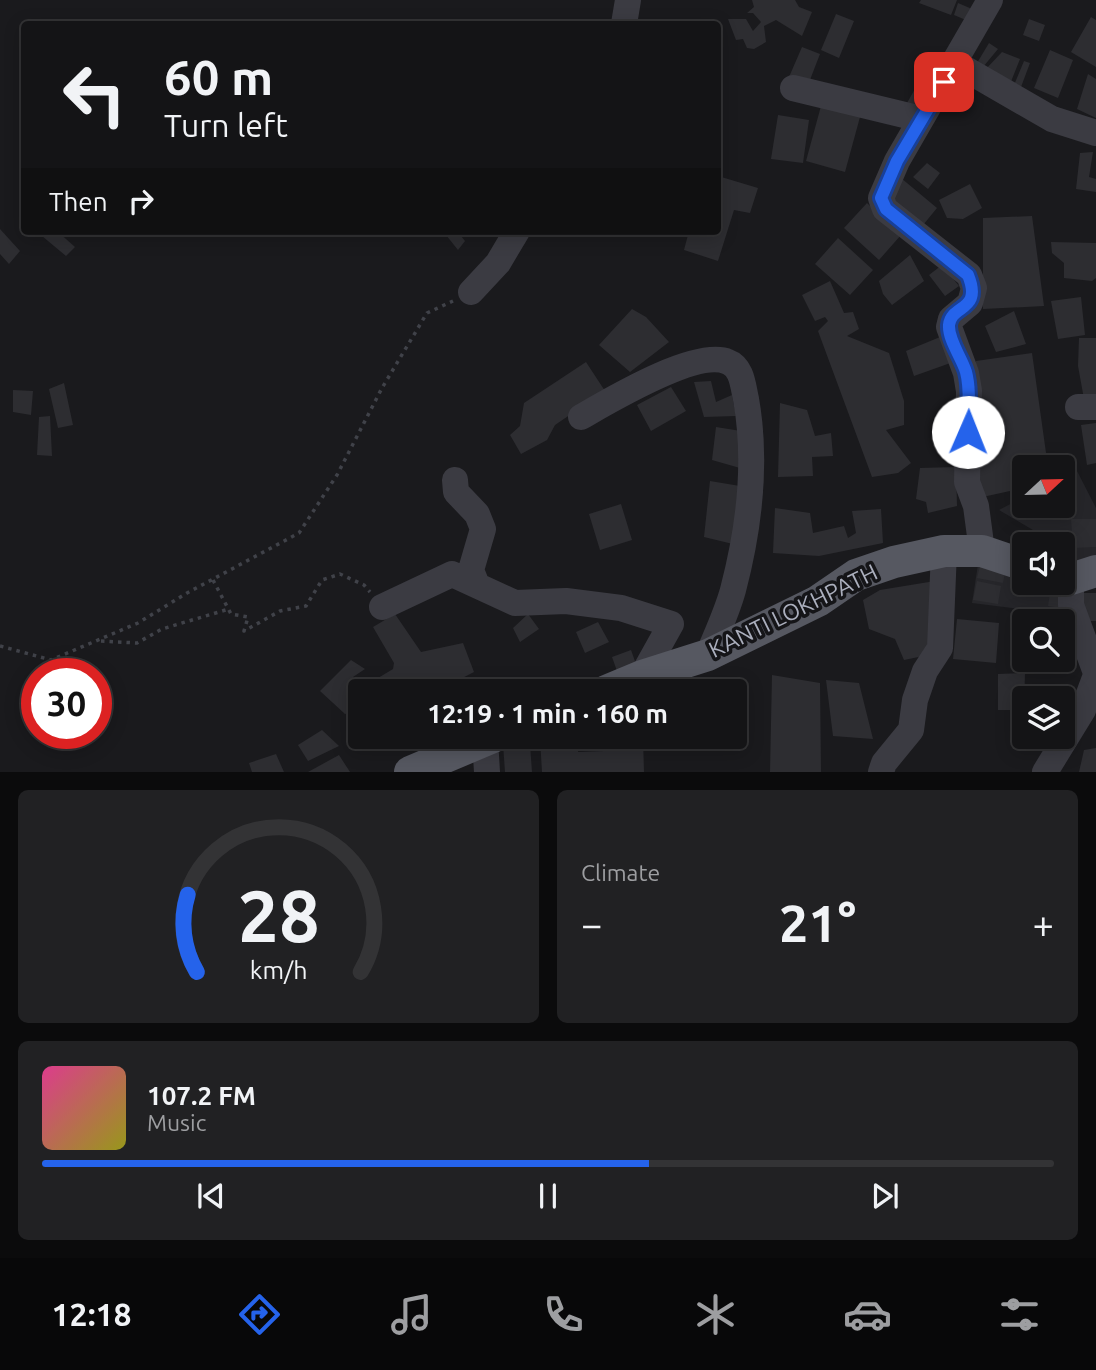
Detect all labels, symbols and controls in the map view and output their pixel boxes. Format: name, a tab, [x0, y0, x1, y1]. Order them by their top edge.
icon: left	[49, 49, 140, 140]
text: 60 m	[164, 49, 273, 104]
pin	[914, 52, 974, 112]
icon: arrive	[925, 63, 963, 101]
text: Turn left	[164, 107, 288, 143]
icon: right	[122, 182, 160, 220]
text: Then	[49, 187, 108, 216]
position arrow	[931, 395, 1005, 469]
north arrow	[1012, 455, 1074, 518]
map controls	[1012, 455, 1075, 749]
button: sound	[1012, 532, 1075, 595]
street label: KANTI LOKHPATH	[705, 559, 881, 662]
button: search	[1012, 609, 1075, 672]
speed limit sign: 30	[21, 658, 112, 749]
button: layers	[1012, 686, 1075, 749]
text: 12:19 · 1 min · 160 m	[427, 699, 668, 728]
text: Climate	[581, 860, 660, 885]
text: 28	[237, 875, 320, 957]
text: 21°	[779, 894, 856, 952]
text: −	[581, 903, 602, 945]
text: +	[1033, 903, 1054, 945]
text: km/h	[250, 956, 307, 984]
text: 107.2 FM	[147, 1081, 256, 1110]
text: Music	[147, 1110, 206, 1135]
icon: previous	[192, 1177, 230, 1215]
icon: pause	[529, 1177, 567, 1215]
icon: next	[866, 1177, 904, 1215]
icon: directions	[235, 1290, 284, 1339]
icon: music	[387, 1290, 436, 1339]
icon: phone	[539, 1290, 588, 1339]
icon: climate	[691, 1290, 740, 1339]
icon: car	[843, 1290, 892, 1339]
icon: filters	[995, 1290, 1044, 1339]
text: 12:18	[52, 1296, 132, 1332]

